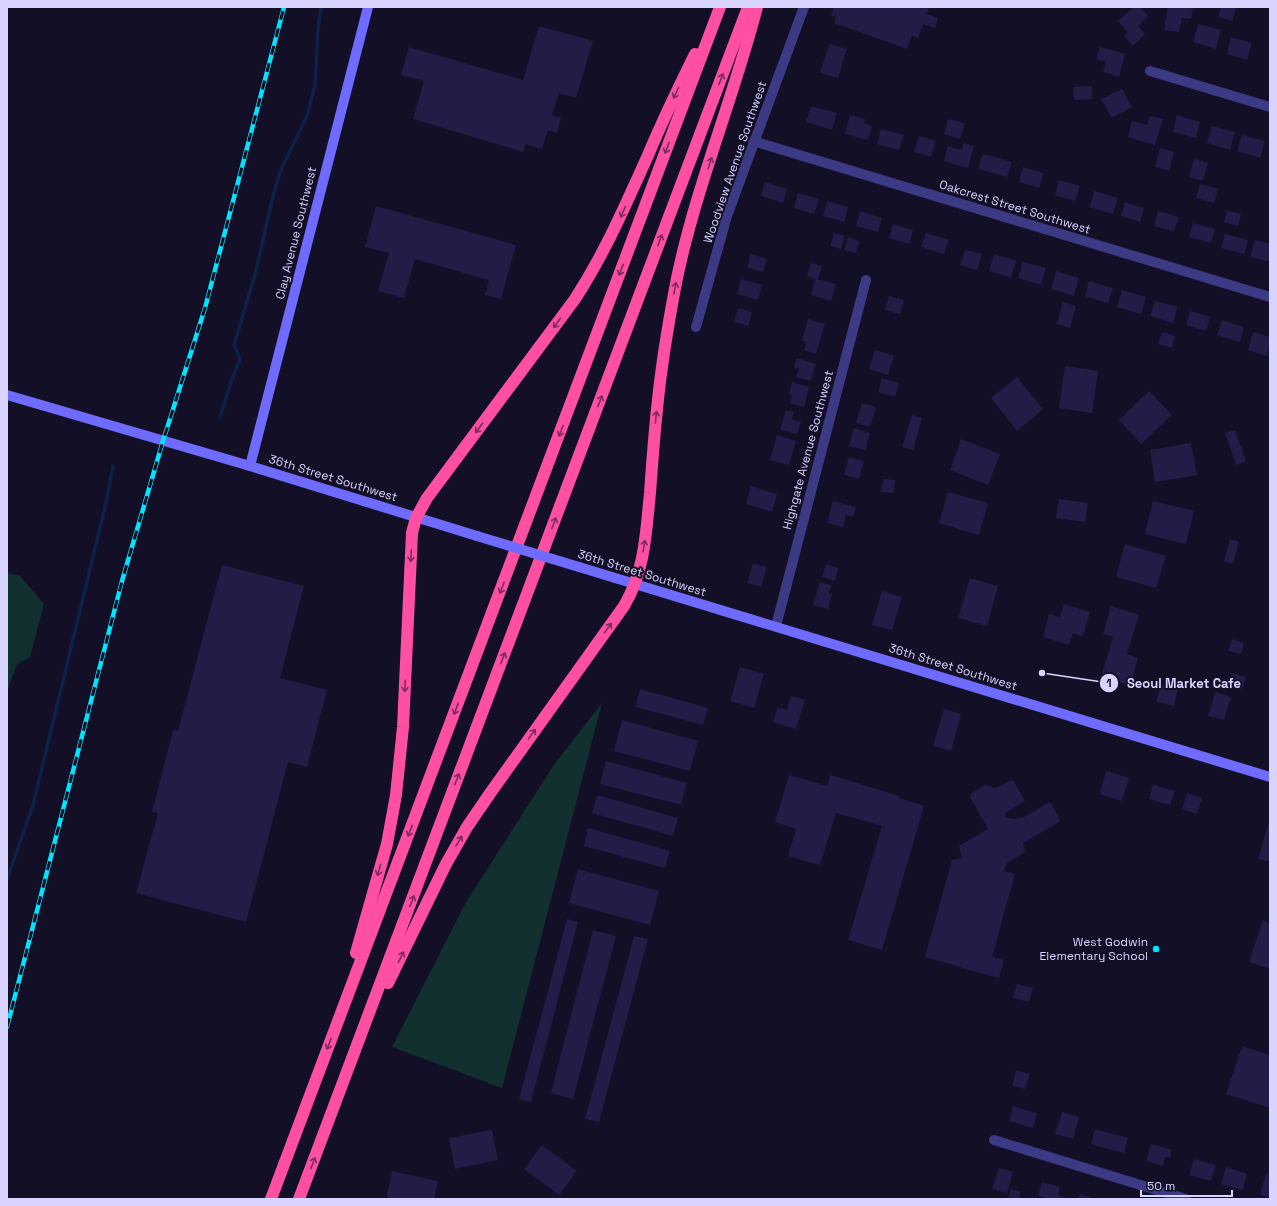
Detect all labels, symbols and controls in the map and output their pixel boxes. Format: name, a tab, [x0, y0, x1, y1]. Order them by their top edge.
one-way arrow	[717, 74, 725, 86]
street label: Woodview Avenue Southwest	[700, 79, 770, 245]
one-way arrow	[672, 87, 679, 99]
one-way arrow	[662, 142, 670, 154]
one-way arrow	[707, 157, 714, 170]
street label: Clay Avenue Southwest	[272, 165, 320, 301]
street label: Oakcrest Street Southwest	[937, 176, 1093, 238]
one-way arrow	[619, 205, 626, 217]
one-way arrow	[657, 235, 665, 247]
one-way arrow	[617, 264, 625, 276]
one-way arrow	[671, 282, 679, 295]
one-way arrow	[553, 317, 561, 328]
street label: Highgate Avenue Southwest	[779, 369, 837, 531]
one-way arrow	[596, 395, 604, 407]
one-way arrow	[652, 411, 660, 424]
one-way arrow	[475, 422, 484, 433]
one-way arrow	[556, 425, 564, 437]
street label: 36th Street Southwest	[267, 451, 399, 505]
one-way arrow	[550, 517, 558, 529]
one-way arrow	[640, 540, 648, 553]
street label: 36th Street Southwest	[576, 546, 708, 600]
one-way arrow	[407, 549, 415, 562]
one-way arrow	[497, 581, 505, 593]
one-way arrow	[604, 623, 612, 634]
street label: 36th Street Southwest	[887, 640, 1019, 694]
one-way arrow	[500, 651, 507, 664]
callout: Seoul Market Cafe	[1099, 670, 1250, 695]
text: 1	[1106, 675, 1112, 691]
text: Seoul Market Cafe	[1127, 675, 1241, 692]
one-way arrow	[402, 679, 409, 692]
one-way arrow	[451, 703, 459, 715]
one-way arrow	[528, 728, 536, 739]
one-way arrow	[454, 774, 462, 786]
one-way arrow	[405, 824, 413, 836]
one-way arrow	[455, 836, 463, 847]
one-way arrow	[375, 863, 383, 876]
one-way arrow	[408, 895, 416, 907]
place label: West Godwin Elementary School	[1040, 934, 1148, 964]
marker: West Godwin Elementary School	[1151, 944, 1161, 954]
one-way arrow	[398, 952, 405, 964]
one-way arrow	[325, 1038, 333, 1050]
one-way arrow	[310, 1157, 318, 1169]
scale bar	[1141, 1172, 1232, 1198]
text: 50 m	[1147, 1178, 1175, 1194]

